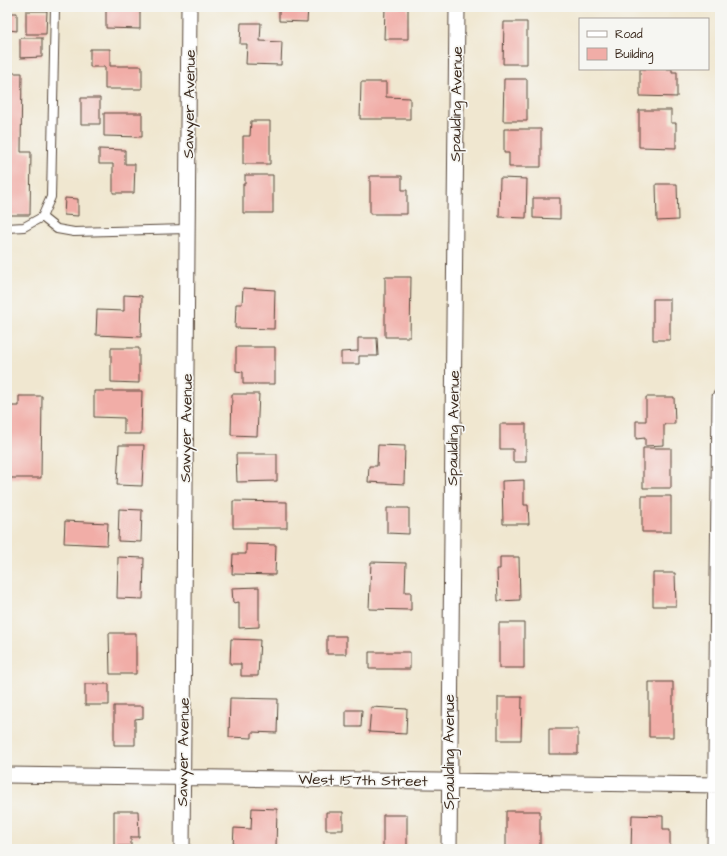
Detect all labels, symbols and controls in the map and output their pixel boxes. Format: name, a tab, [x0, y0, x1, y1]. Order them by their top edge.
legend	[579, 18, 709, 70]
text: Road	[615, 26, 643, 43]
street label: Spaulding Avenue	[445, 46, 469, 162]
text: Building	[615, 46, 653, 64]
street label: Sawyer Avenue	[178, 49, 202, 159]
street label: Spaulding Avenue	[442, 370, 466, 486]
street label: Sawyer Avenue	[175, 373, 199, 483]
street label: Spaulding Avenue	[439, 694, 461, 810]
street label: Sawyer Avenue	[172, 697, 196, 807]
street label: West 157th Street	[298, 769, 428, 792]

